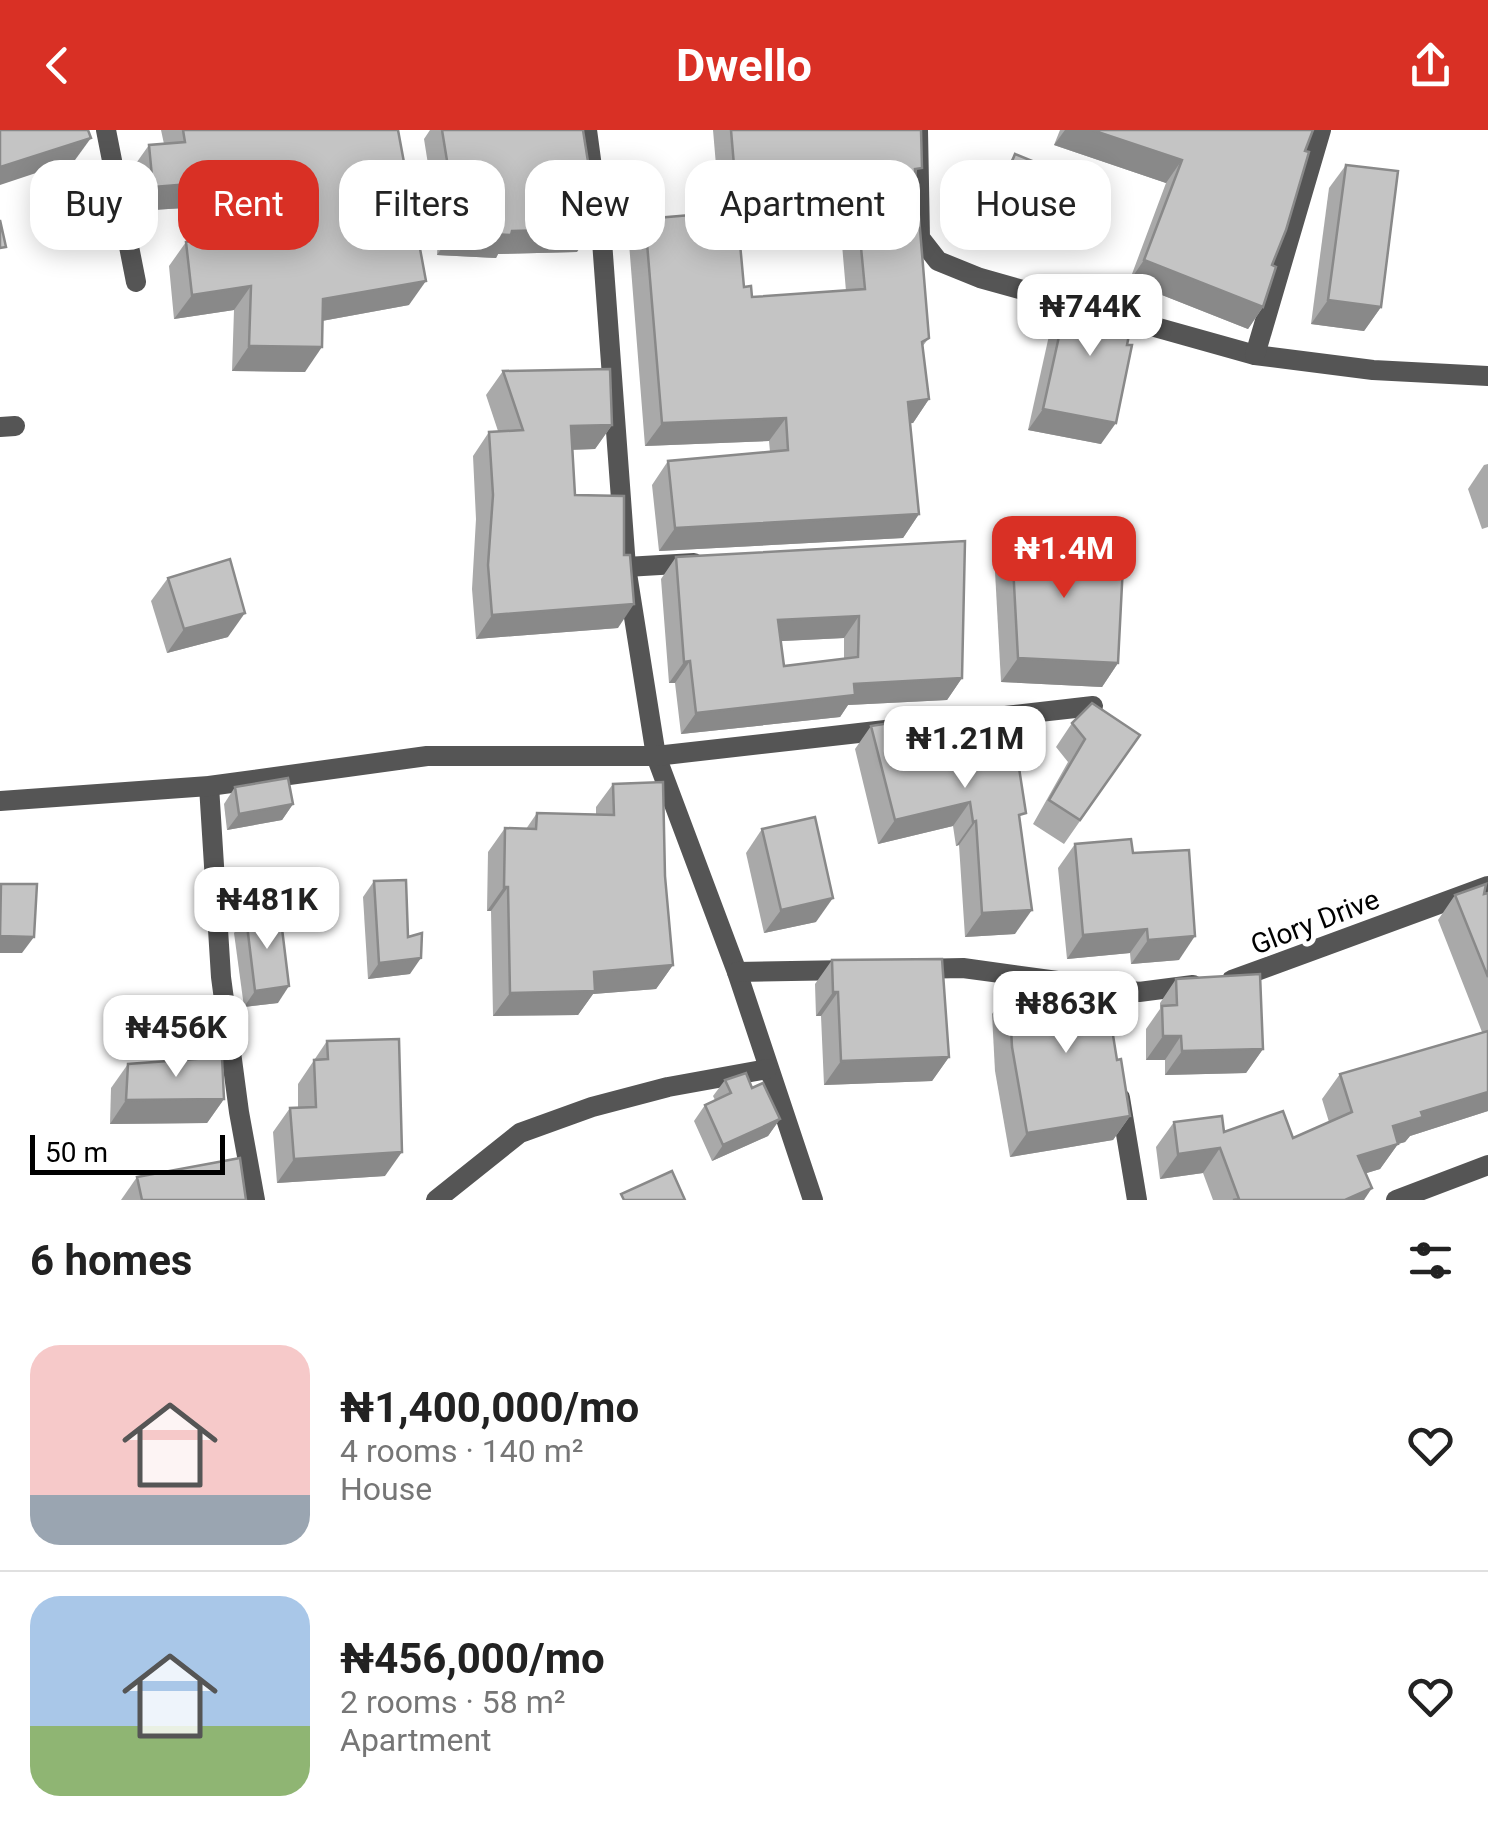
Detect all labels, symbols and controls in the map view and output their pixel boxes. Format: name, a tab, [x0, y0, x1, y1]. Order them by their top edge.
icon: back	[30, 38, 85, 93]
icon: share	[1403, 38, 1458, 93]
text: Dwello	[676, 39, 812, 92]
chip: Buy	[30, 160, 158, 250]
chip: Rent	[178, 160, 319, 250]
chip: Filters	[339, 160, 505, 250]
chip: New	[525, 160, 665, 250]
chip: Apartment	[685, 160, 920, 250]
chip: House	[940, 160, 1111, 250]
pin: ₦744K	[1020, 274, 1160, 359]
text: ₦744K	[1039, 287, 1141, 325]
pin: ₦1.4M	[994, 516, 1134, 601]
text: ₦1.4M	[1014, 529, 1114, 567]
pin: ₦1.21M	[884, 706, 1046, 791]
text: ₦1.21M	[906, 719, 1024, 757]
pin: ₦481K	[197, 867, 337, 952]
text: ₦481K	[216, 880, 318, 918]
street label: Glory Drive	[1246, 882, 1384, 962]
pin: ₦863K	[996, 971, 1136, 1056]
text: ₦863K	[1015, 984, 1117, 1022]
pin: ₦456K	[106, 995, 246, 1080]
text: ₦456K	[125, 1008, 227, 1046]
scale bar	[30, 1130, 225, 1174]
text: 50 m	[45, 1136, 108, 1169]
icon: filters	[1403, 1233, 1458, 1288]
text: 6 homes	[30, 1236, 192, 1285]
text: ₦1,400,000/mo	[340, 1383, 639, 1432]
icon: home	[110, 1385, 230, 1505]
icon: heart	[1403, 1418, 1458, 1473]
text: 4 rooms · 140 m²	[340, 1432, 583, 1470]
text: House	[340, 1470, 432, 1508]
text: ₦456,000/mo	[340, 1634, 605, 1683]
icon: home	[110, 1636, 230, 1756]
icon: heart	[1403, 1669, 1458, 1724]
text: 2 rooms · 58 m²	[340, 1683, 565, 1721]
text: Apartment	[340, 1721, 492, 1759]

